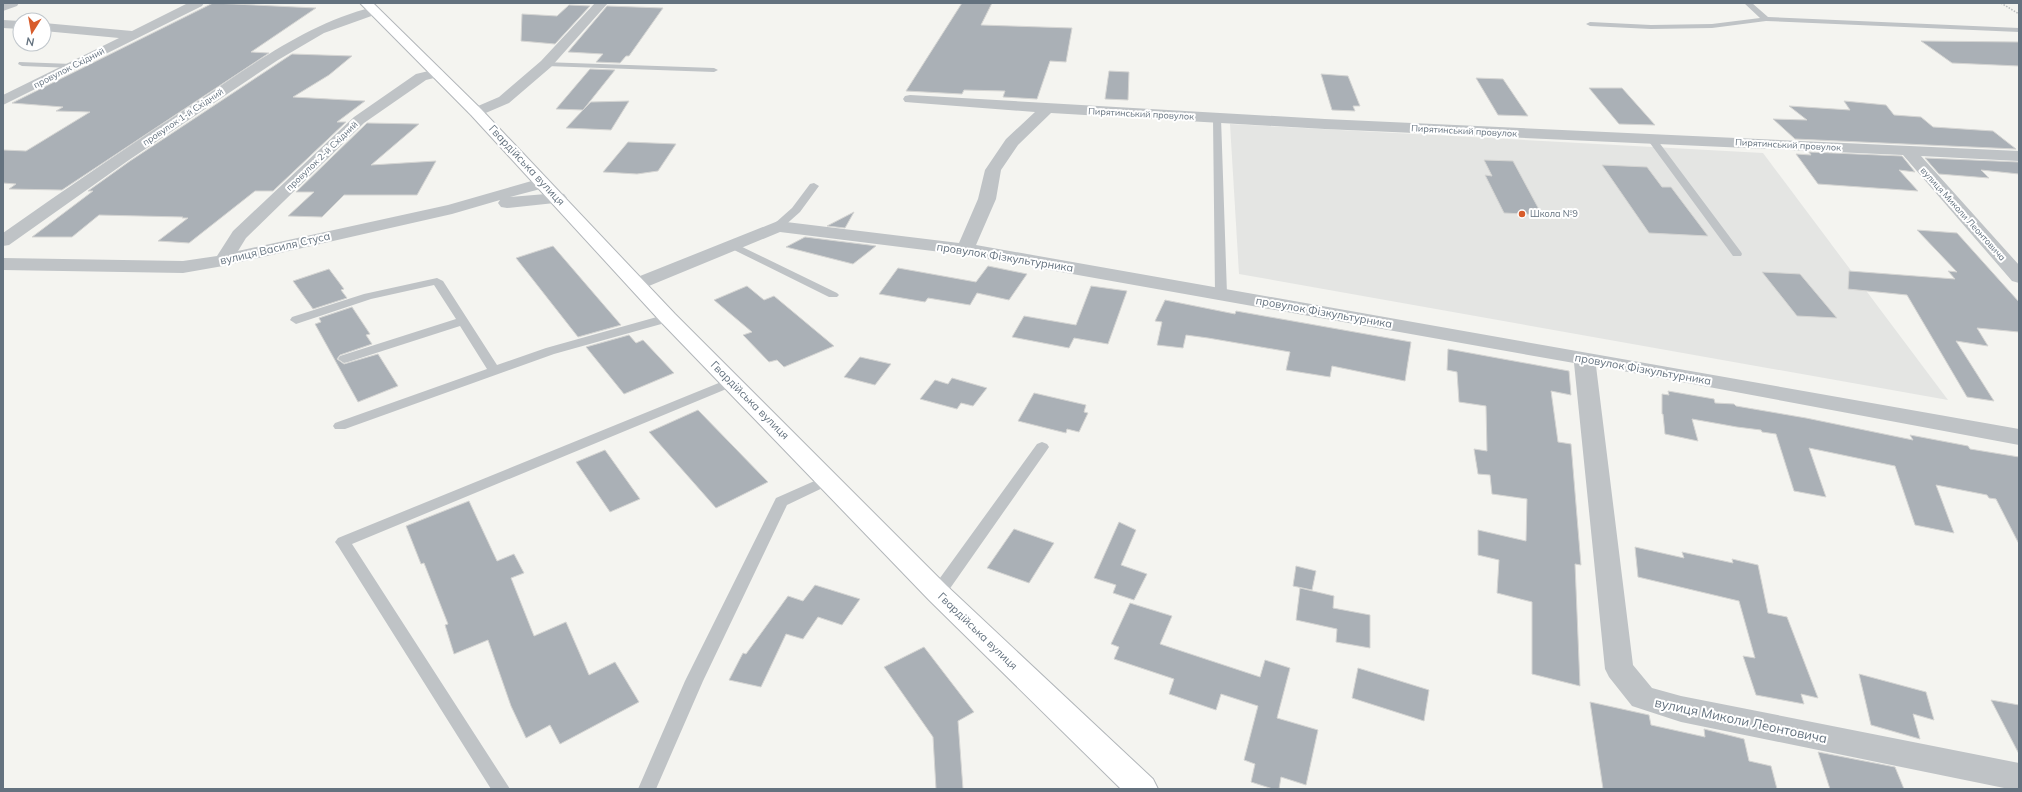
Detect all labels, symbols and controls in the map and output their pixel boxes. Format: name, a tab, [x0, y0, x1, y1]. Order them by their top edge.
north arrow	[12, 12, 52, 52]
text: N	[25, 34, 36, 49]
street label: провулок Східний	[31, 45, 107, 91]
street label: провулок 1-й Східний	[140, 85, 226, 149]
street label: Пирятинський провулок	[1088, 105, 1194, 123]
street label: провулок 2-й Східний	[284, 119, 360, 193]
street label: Гвардійська вулиця	[486, 122, 568, 208]
street label: Пирятинський провулок	[1411, 122, 1517, 140]
street label: Пирятинський провулок	[1735, 136, 1841, 154]
street label: вулиця Миколи Леонтовича	[1918, 165, 2008, 263]
place label: Школа №9	[1530, 208, 1578, 219]
marker: Школа №9	[1517, 209, 1527, 219]
street label: вулиця Василя Стуса	[218, 228, 332, 268]
street label: провулок Фізкультурника	[936, 239, 1074, 275]
street label: провулок Фізкультурника	[1255, 293, 1393, 331]
street label: провулок Фізкультурника	[1574, 350, 1712, 388]
street label: Гвардійська вулиця	[708, 358, 792, 442]
street label: Гвардійська вулиця	[935, 589, 1021, 673]
street label: вулиця Миколи Леонтовича	[1653, 694, 1829, 746]

